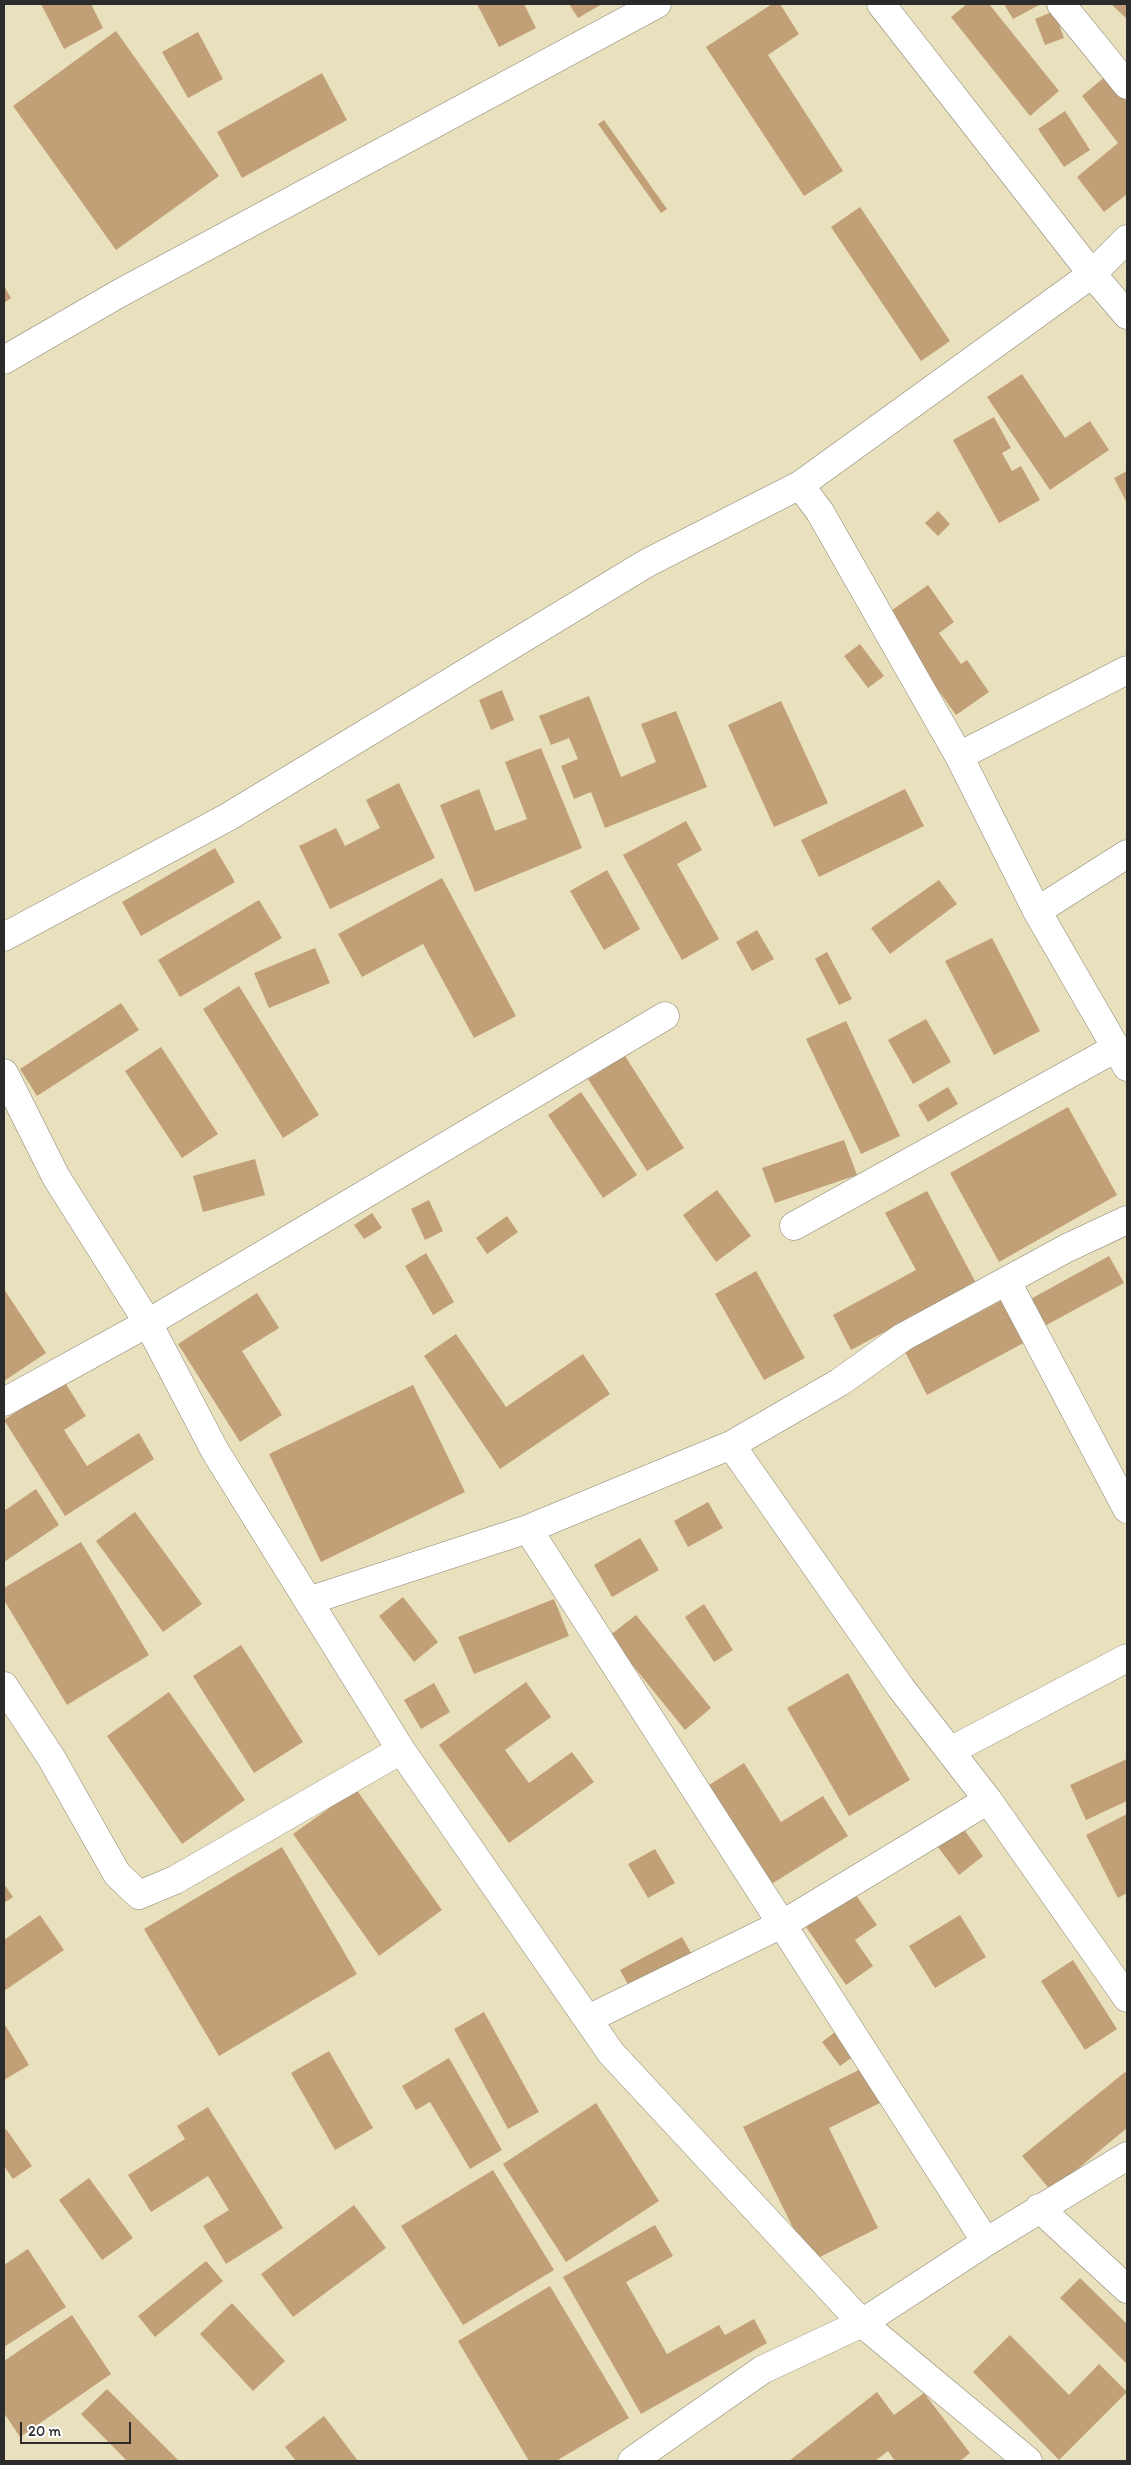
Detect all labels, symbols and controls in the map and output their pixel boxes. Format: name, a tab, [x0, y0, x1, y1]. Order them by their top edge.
scale bar	[22, 2412, 134, 2444]
text: 20 m	[28, 2422, 61, 2440]

